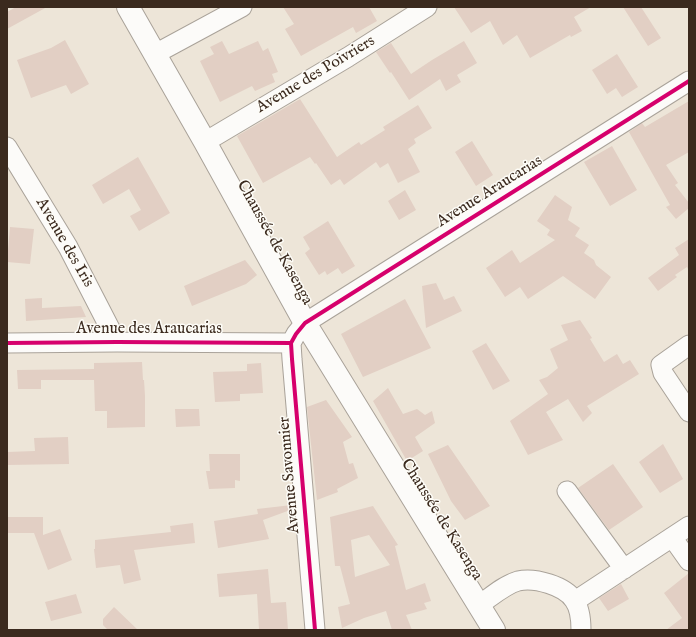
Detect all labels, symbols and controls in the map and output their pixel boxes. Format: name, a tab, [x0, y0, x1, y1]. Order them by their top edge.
street label: Avenue des Poivriers	[253, 32, 379, 118]
street label: Avenue Araucarias	[434, 152, 546, 232]
street label: Chaussée de Kasenga	[232, 177, 316, 309]
street label: Avenue des Iris	[31, 195, 97, 291]
street label: Avenue des Araucarias	[76, 320, 222, 340]
street label: Avenue Savonnier	[275, 416, 305, 534]
street label: Chaussée de Kasenga	[396, 456, 486, 584]

